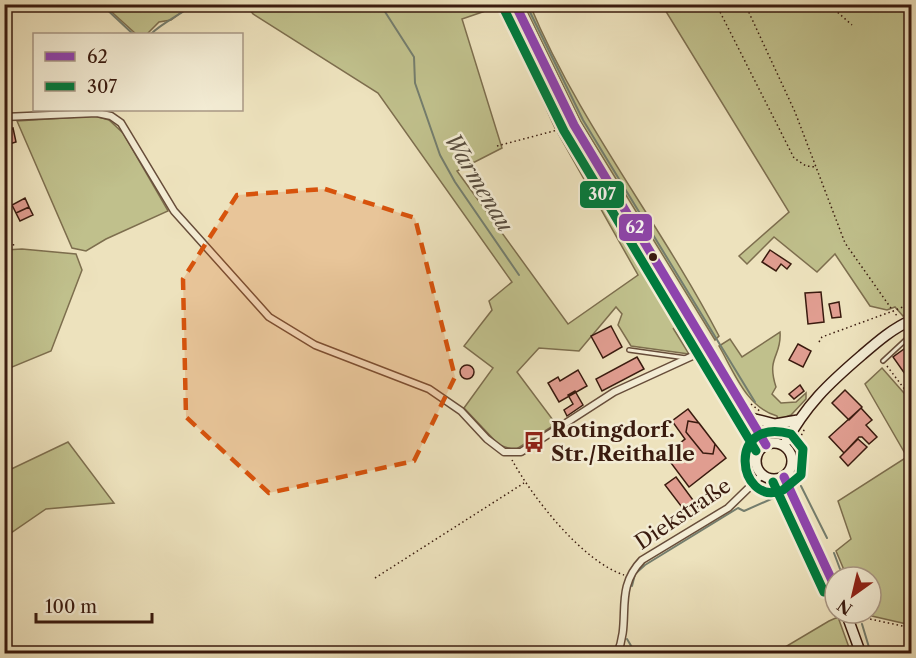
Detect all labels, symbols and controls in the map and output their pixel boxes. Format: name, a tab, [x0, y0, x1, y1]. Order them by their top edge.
legend	[33, 33, 243, 111]
text: 62	[87, 46, 108, 68]
text: 307	[87, 76, 117, 98]
water label: Warmenau	[439, 128, 519, 238]
line badge: 307	[579, 180, 625, 209]
text: 307	[588, 184, 616, 204]
line badge: 62	[618, 213, 653, 242]
text: 62	[625, 217, 645, 237]
unlabelled marker	[647, 251, 659, 263]
place label: Rotingdorf. Str./Reithalle	[551, 417, 695, 466]
bus stop icon: Rotingdorf. Str./Reithalle	[522, 430, 546, 454]
street label: Diekstraße	[630, 472, 735, 555]
north arrow	[823, 565, 883, 625]
scale bar	[36, 586, 152, 624]
text: N	[833, 595, 856, 620]
text: 100 m	[45, 596, 97, 618]

